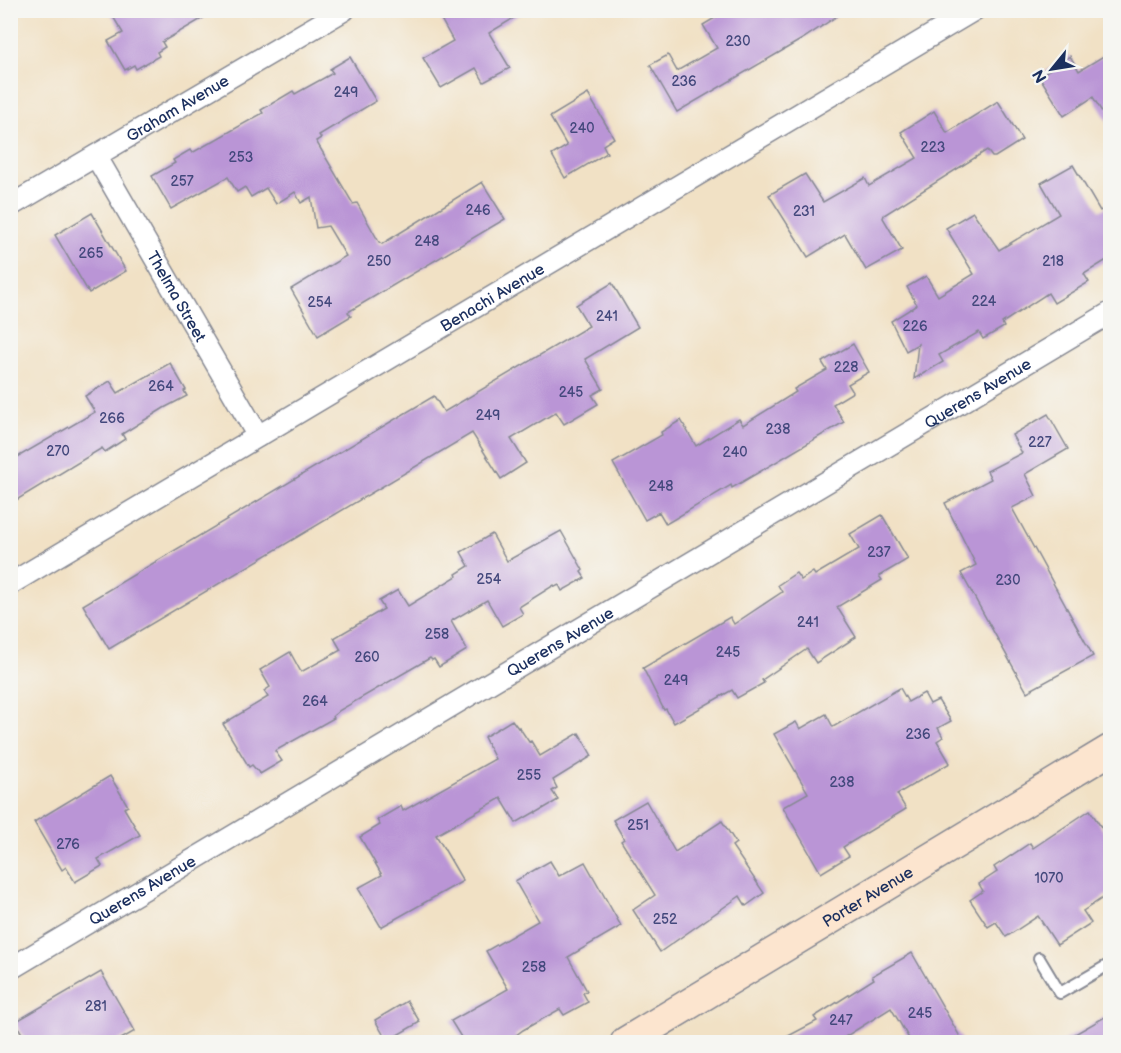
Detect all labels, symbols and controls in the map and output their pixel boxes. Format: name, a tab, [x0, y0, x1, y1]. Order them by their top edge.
house number: 230	[726, 33, 750, 50]
north arrow	[1022, 39, 1082, 99]
text: N	[1029, 66, 1052, 86]
street label: Graham Avenue	[123, 71, 233, 147]
house number: 236	[671, 73, 697, 90]
house number: 249	[334, 84, 358, 101]
house number: 240	[570, 120, 594, 137]
house number: 223	[921, 139, 945, 156]
house number: 253	[229, 149, 253, 166]
house number: 257	[170, 173, 194, 190]
house number: 246	[465, 202, 491, 219]
house number: 231	[793, 203, 815, 220]
house number: 248	[415, 233, 439, 250]
house number: 265	[79, 245, 103, 262]
street label: Thelma Street	[142, 248, 209, 346]
house number: 250	[367, 253, 391, 270]
house number: 218	[1042, 253, 1064, 270]
street label: Benachi Avenue	[437, 260, 549, 337]
house number: 224	[972, 293, 997, 310]
house number: 254	[308, 294, 333, 311]
house number: 241	[596, 308, 618, 325]
house number: 226	[902, 318, 928, 335]
street label: Querens Avenue	[922, 355, 1035, 433]
house number: 228	[834, 359, 858, 376]
house number: 264	[148, 378, 174, 395]
house number: 245	[559, 384, 583, 401]
house number: 249	[476, 407, 500, 424]
house number: 266	[99, 410, 125, 427]
house number: 238	[766, 421, 790, 438]
house number: 227	[1028, 434, 1052, 451]
house number: 270	[46, 443, 70, 460]
house number: 240	[723, 444, 747, 461]
house number: 248	[649, 478, 673, 495]
house number: 237	[867, 544, 891, 561]
house number: 254	[477, 571, 502, 588]
house number: 230	[996, 572, 1020, 589]
street label: Querens Avenue	[504, 604, 618, 682]
house number: 241	[797, 614, 819, 631]
house number: 258	[425, 626, 449, 643]
house number: 245	[716, 644, 740, 661]
house number: 260	[354, 649, 380, 666]
house number: 249	[664, 672, 688, 689]
house number: 264	[302, 693, 328, 710]
house number: 236	[905, 726, 931, 743]
house number: 255	[517, 767, 541, 784]
house number: 238	[830, 774, 854, 791]
house number: 251	[627, 817, 649, 834]
house number: 276	[56, 836, 80, 853]
street label: Querens Avenue	[86, 852, 200, 930]
street label: Porter Avenue	[820, 863, 917, 932]
house number: 1070	[1035, 870, 1063, 887]
house number: 252	[653, 911, 678, 928]
house number: 258	[522, 959, 546, 976]
house number: 281	[85, 998, 107, 1015]
house number: 245	[908, 1005, 932, 1022]
house number: 247	[829, 1012, 853, 1029]

